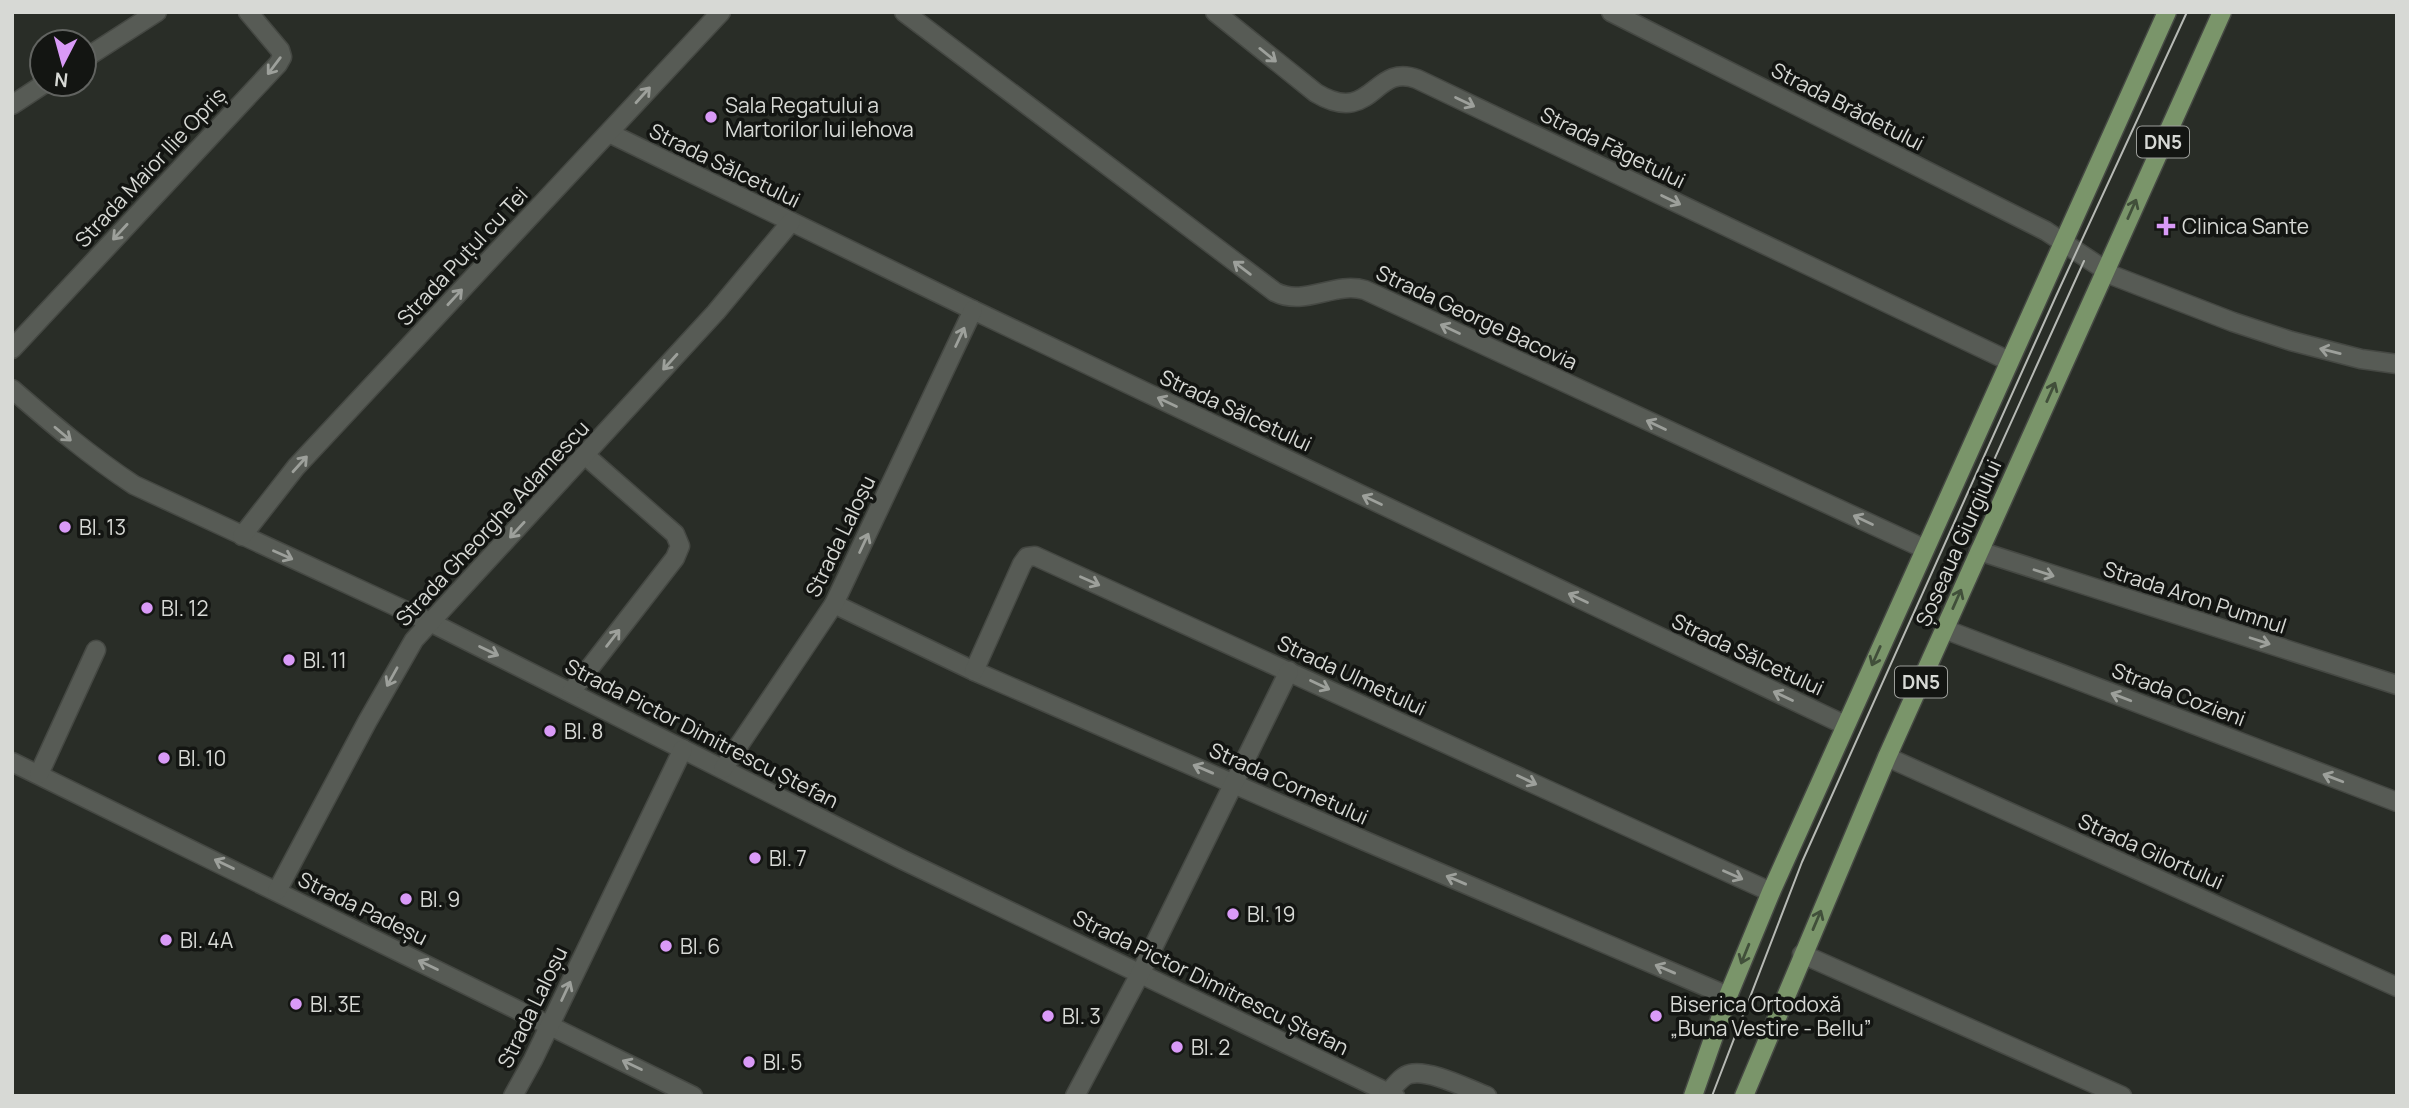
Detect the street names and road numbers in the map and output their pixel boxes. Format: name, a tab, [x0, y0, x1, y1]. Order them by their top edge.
street label: Strada Brădetului	[1767, 55, 1929, 157]
street label: Strada Maior Ilie Opriș	[68, 81, 232, 253]
street label: Strada Făgetului	[1536, 100, 1690, 194]
street label: Strada Sălcetului	[645, 116, 805, 214]
road number: DN5	[2137, 126, 2189, 158]
street label: Strada Puțul cu Tei	[390, 181, 534, 331]
street label: Strada George Bacovia	[1372, 258, 1582, 376]
street label: Strada Sălcetului	[1155, 362, 1317, 458]
street label: Strada Gheorghe Adamescu	[389, 414, 595, 632]
street label: Șoseaua Giurgiului	[1909, 455, 2007, 631]
street label: Strada Laloșu	[799, 471, 881, 601]
street label: Strada Aron Pumnul	[2100, 554, 2290, 640]
street label: Strada Sălcetului	[1667, 606, 1829, 702]
street label: Strada Ulmetului	[1273, 628, 1431, 722]
street label: Strada Pictor Dimitrescu Ștefan	[560, 652, 844, 814]
street label: Strada Cozieni	[2108, 656, 2250, 732]
road number: DN5	[1895, 666, 1947, 698]
street label: Strada Cornetului	[1205, 735, 1373, 831]
street label: Strada Gilortului	[2074, 806, 2228, 896]
street label: Strada Padeșu	[294, 865, 432, 951]
street label: Strada Pictor Dimitrescu Ștefan	[1068, 903, 1354, 1061]
street label: Strada Laloșu	[491, 942, 573, 1072]

